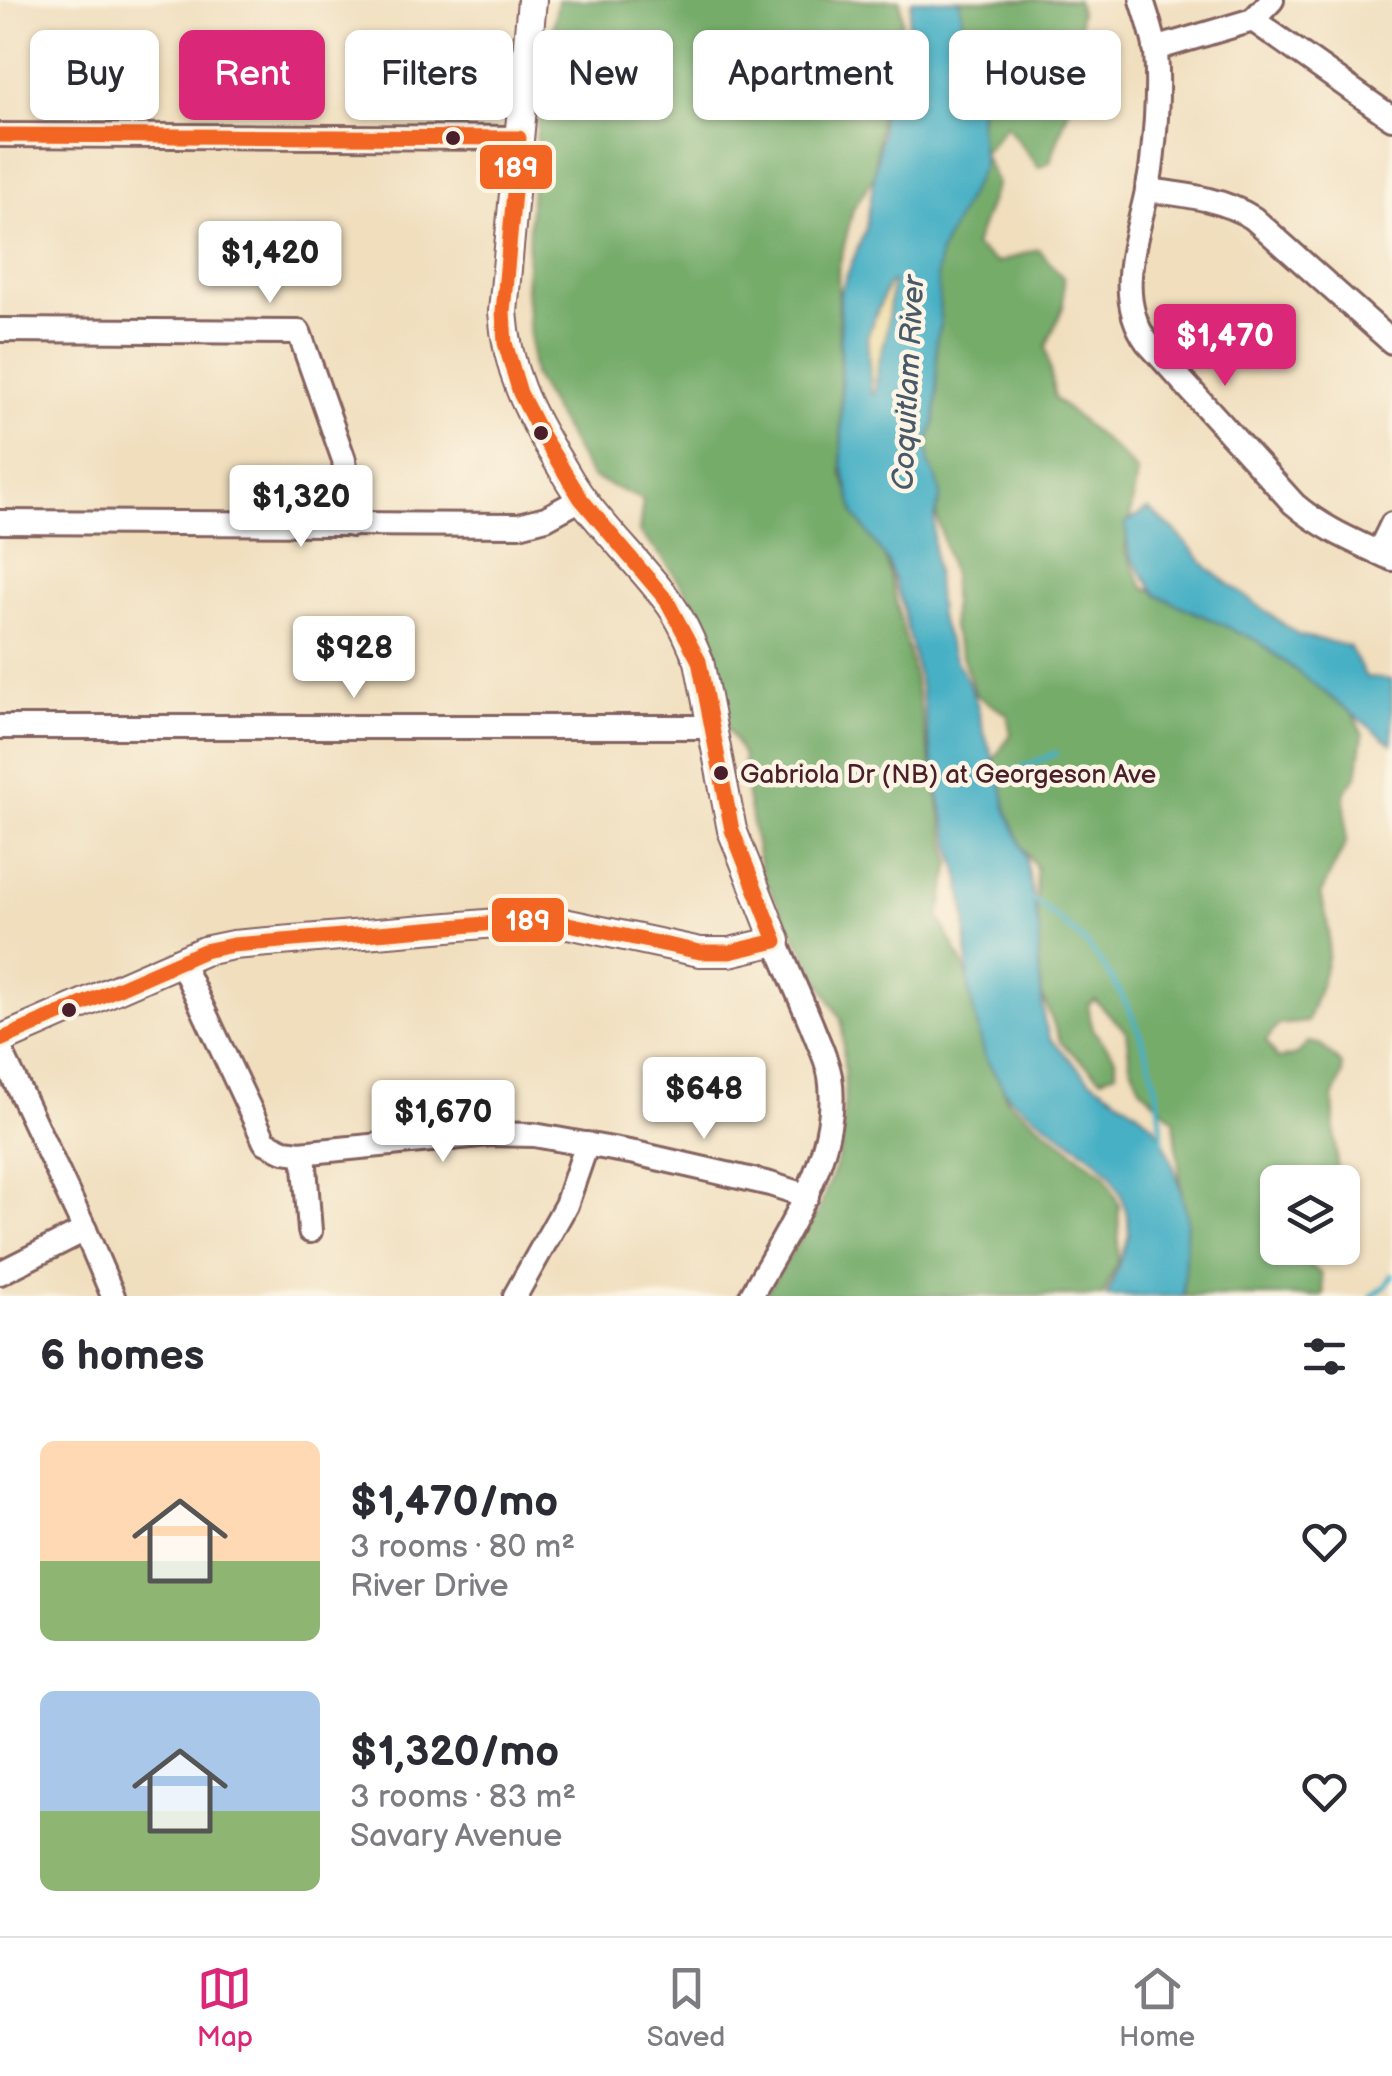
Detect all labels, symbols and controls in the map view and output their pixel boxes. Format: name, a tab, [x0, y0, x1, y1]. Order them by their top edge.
chip: Buy	[30, 30, 159, 120]
chip: Rent	[179, 30, 325, 120]
chip: Filters	[345, 30, 513, 120]
chip: New	[533, 30, 673, 120]
chip: Apartment	[693, 30, 929, 120]
chip: House	[949, 30, 1121, 120]
unlabelled marker	[443, 128, 463, 148]
line badge: 189	[478, 143, 554, 191]
text: 189	[493, 152, 539, 185]
pin: $1,420	[189, 221, 351, 306]
text: $1,420	[220, 234, 320, 273]
water label: Coquitlam River	[885, 272, 933, 491]
pin: $1,470	[1144, 304, 1306, 389]
text: $1,470	[1176, 317, 1274, 356]
unlabelled marker	[531, 423, 551, 443]
pin: $1,320	[220, 465, 382, 550]
text: $1,320	[252, 478, 350, 517]
pin: $928	[295, 616, 413, 701]
text: $928	[315, 629, 393, 668]
place label: Gabriola Dr (NB) at Georgeson Ave	[740, 760, 1156, 791]
marker: Gabriola Dr (NB) at Georgeson Ave	[711, 763, 731, 783]
line badge: 189	[490, 896, 566, 944]
text: 189	[505, 905, 551, 938]
unlabelled marker	[59, 1000, 79, 1020]
pin: $648	[645, 1057, 763, 1142]
text: $648	[665, 1070, 743, 1109]
pin: $1,670	[362, 1080, 524, 1165]
text: $1,670	[394, 1093, 492, 1132]
map controls	[1260, 1165, 1360, 1265]
button: layers	[1260, 1165, 1360, 1265]
icon: filters	[1297, 1329, 1352, 1384]
text: 6 homes	[40, 1331, 204, 1382]
text: $1,470/mo	[350, 1477, 558, 1528]
icon: home	[120, 1481, 240, 1601]
icon: heart	[1297, 1514, 1352, 1569]
text: 3 rooms · 80 m²	[350, 1528, 575, 1567]
text: River Drive	[350, 1567, 509, 1606]
text: $1,320/mo	[350, 1727, 559, 1778]
icon: home	[120, 1731, 240, 1851]
icon: heart	[1297, 1764, 1352, 1819]
text: 3 rooms · 83 m²	[350, 1778, 576, 1817]
text: Savary Avenue	[350, 1817, 562, 1856]
tab: Map	[197, 1961, 253, 2054]
tab: Saved	[647, 1961, 725, 2054]
tab: Home	[1119, 1961, 1195, 2054]

